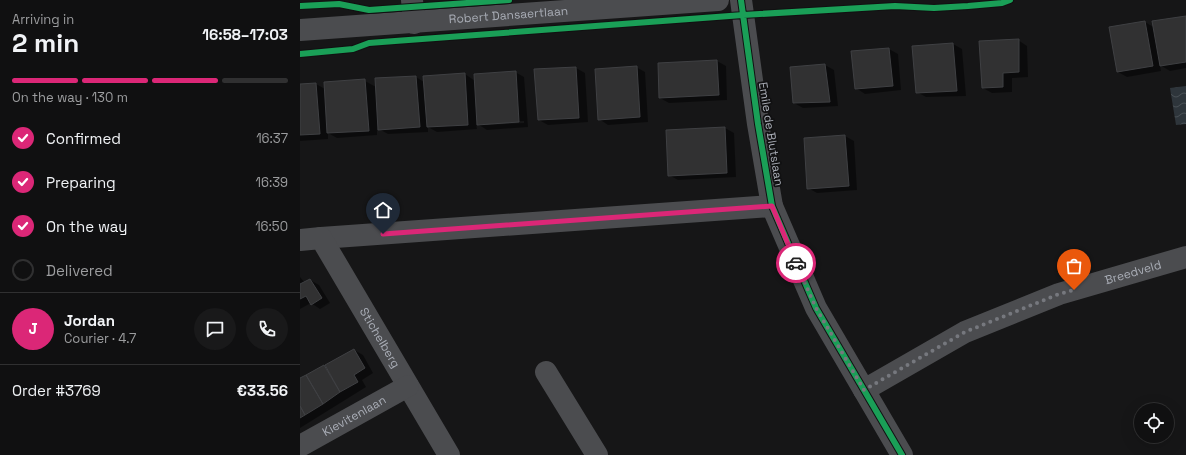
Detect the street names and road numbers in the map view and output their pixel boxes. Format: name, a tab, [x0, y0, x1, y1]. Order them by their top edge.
street label: Robert Dansaertlaan	[448, 3, 569, 27]
street label: Emile de Blutslaan	[755, 81, 787, 187]
street label: Breedveld	[1103, 257, 1163, 288]
street label: Stichelberg	[356, 305, 404, 371]
street label: Kievitenlaan	[320, 392, 389, 440]

